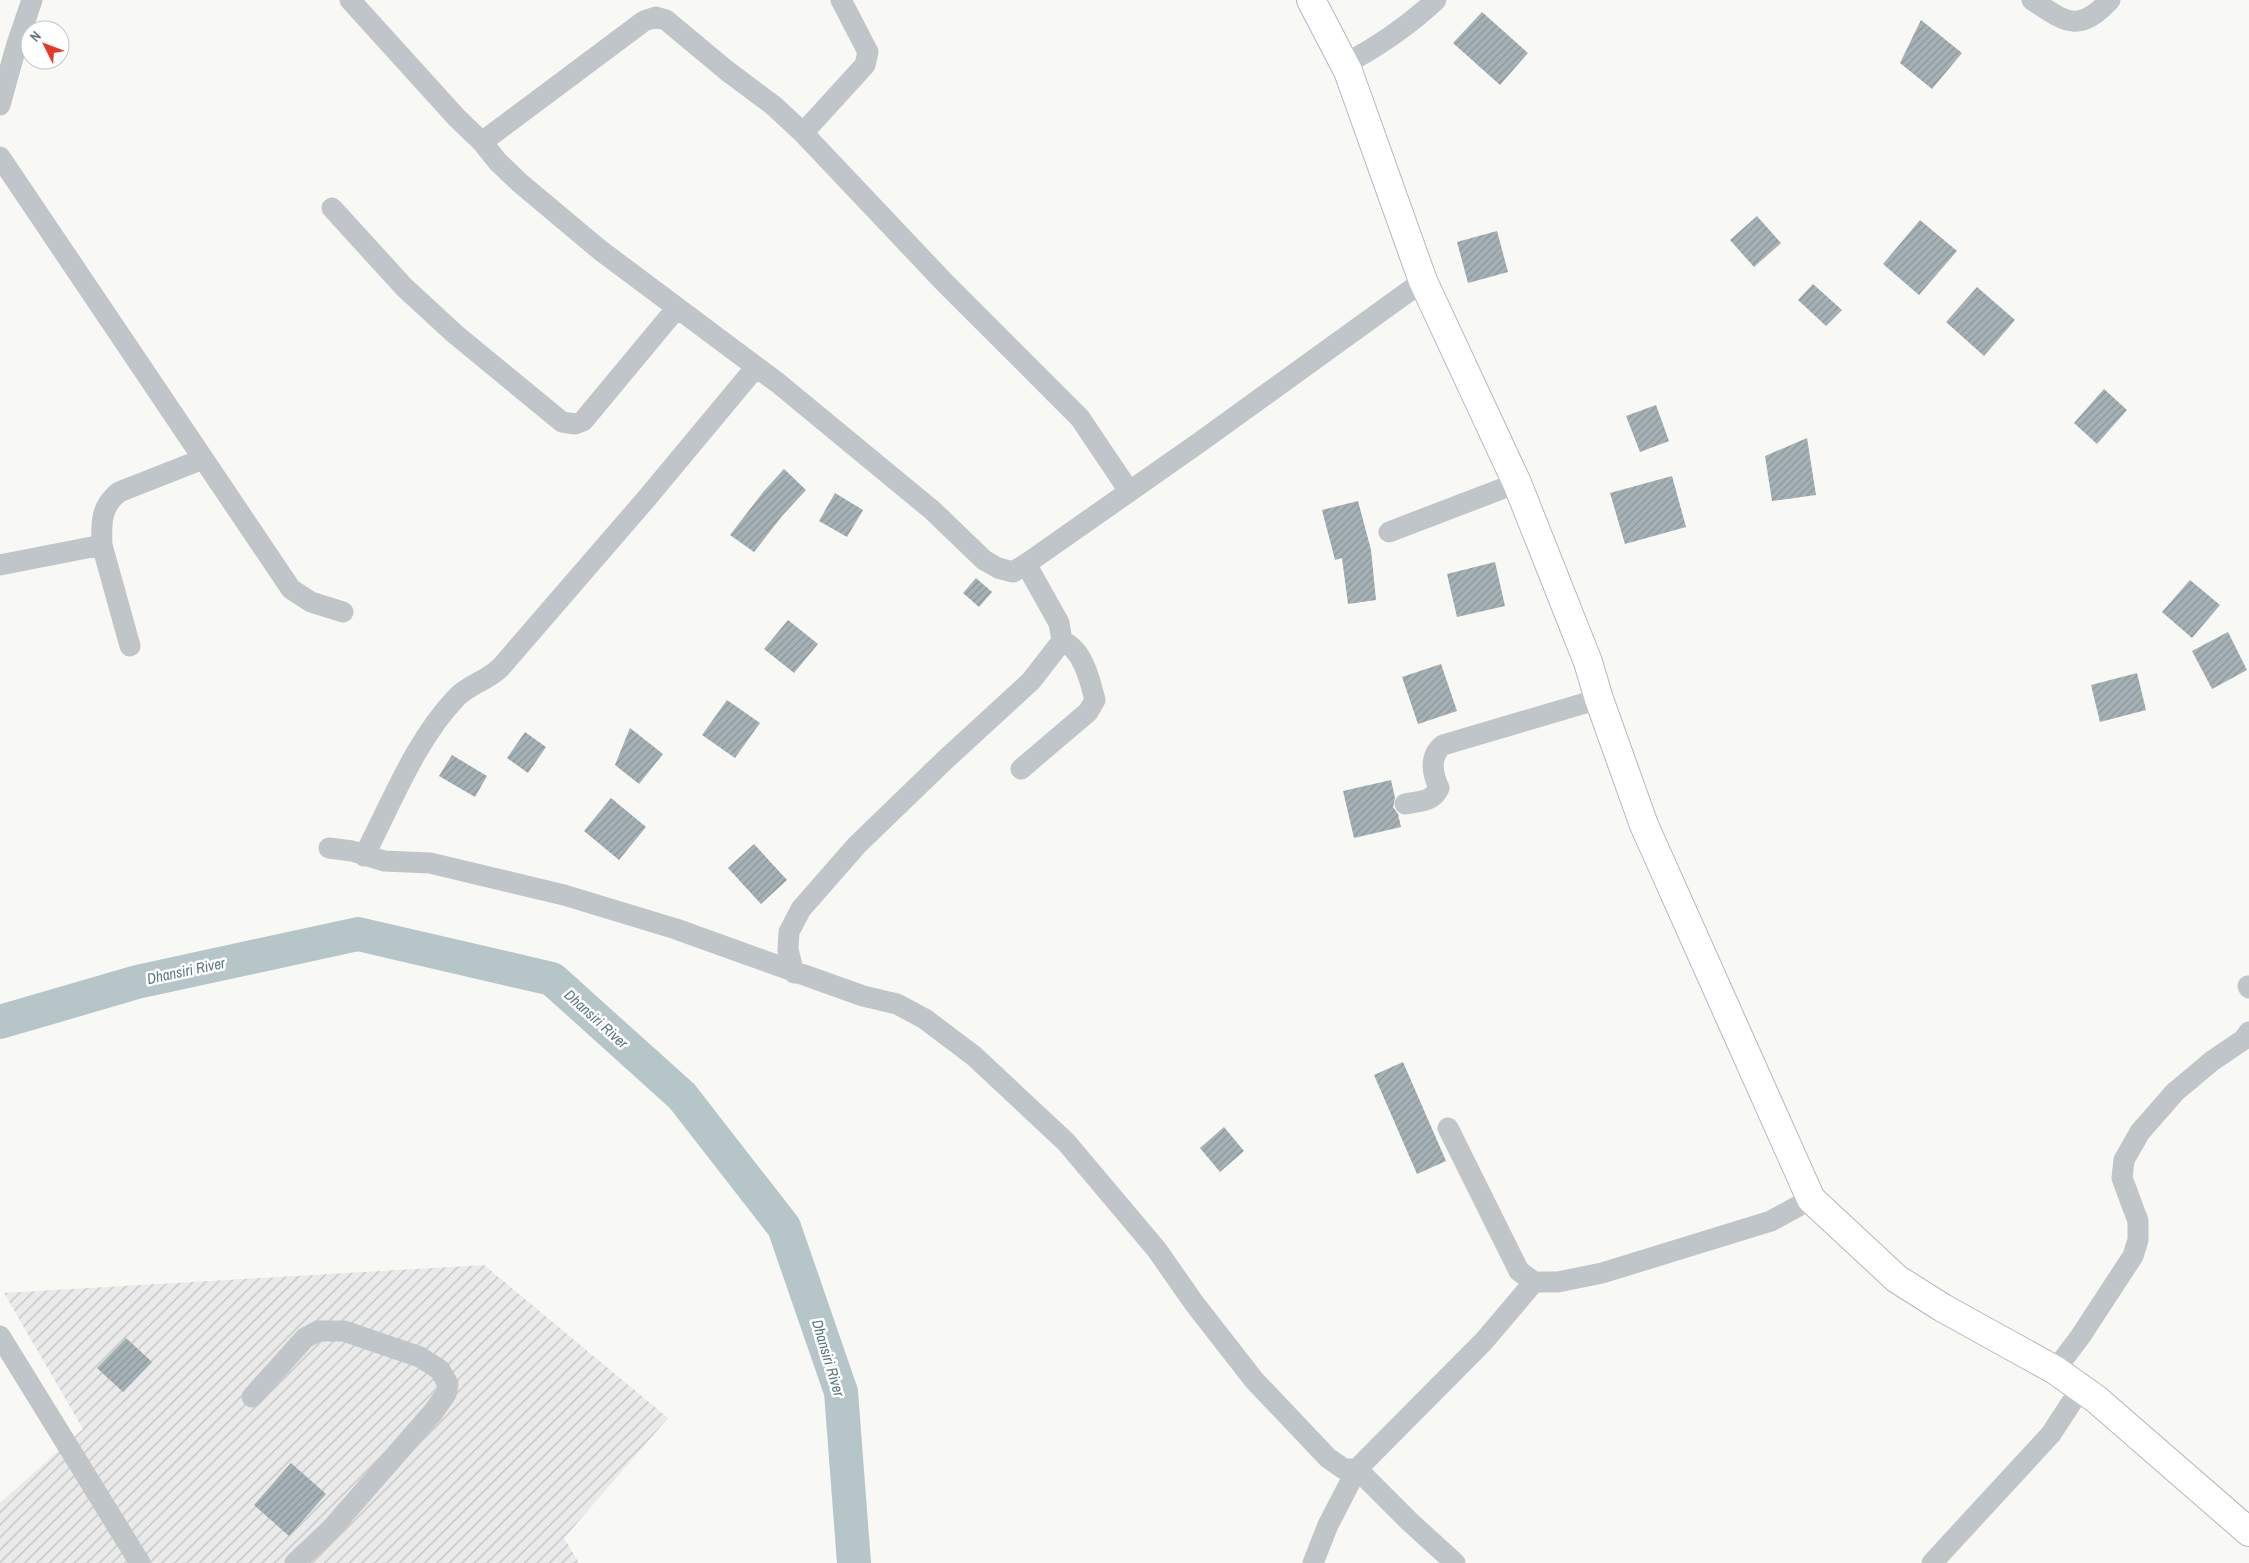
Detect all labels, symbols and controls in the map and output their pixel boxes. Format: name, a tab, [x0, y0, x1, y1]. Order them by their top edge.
north arrow	[20, 20, 70, 70]
text: N	[26, 27, 45, 45]
water label: Dhansiri River	[145, 952, 228, 989]
water label: Dhansiri River	[560, 984, 633, 1054]
water label: Dhansiri River	[807, 1317, 850, 1400]

